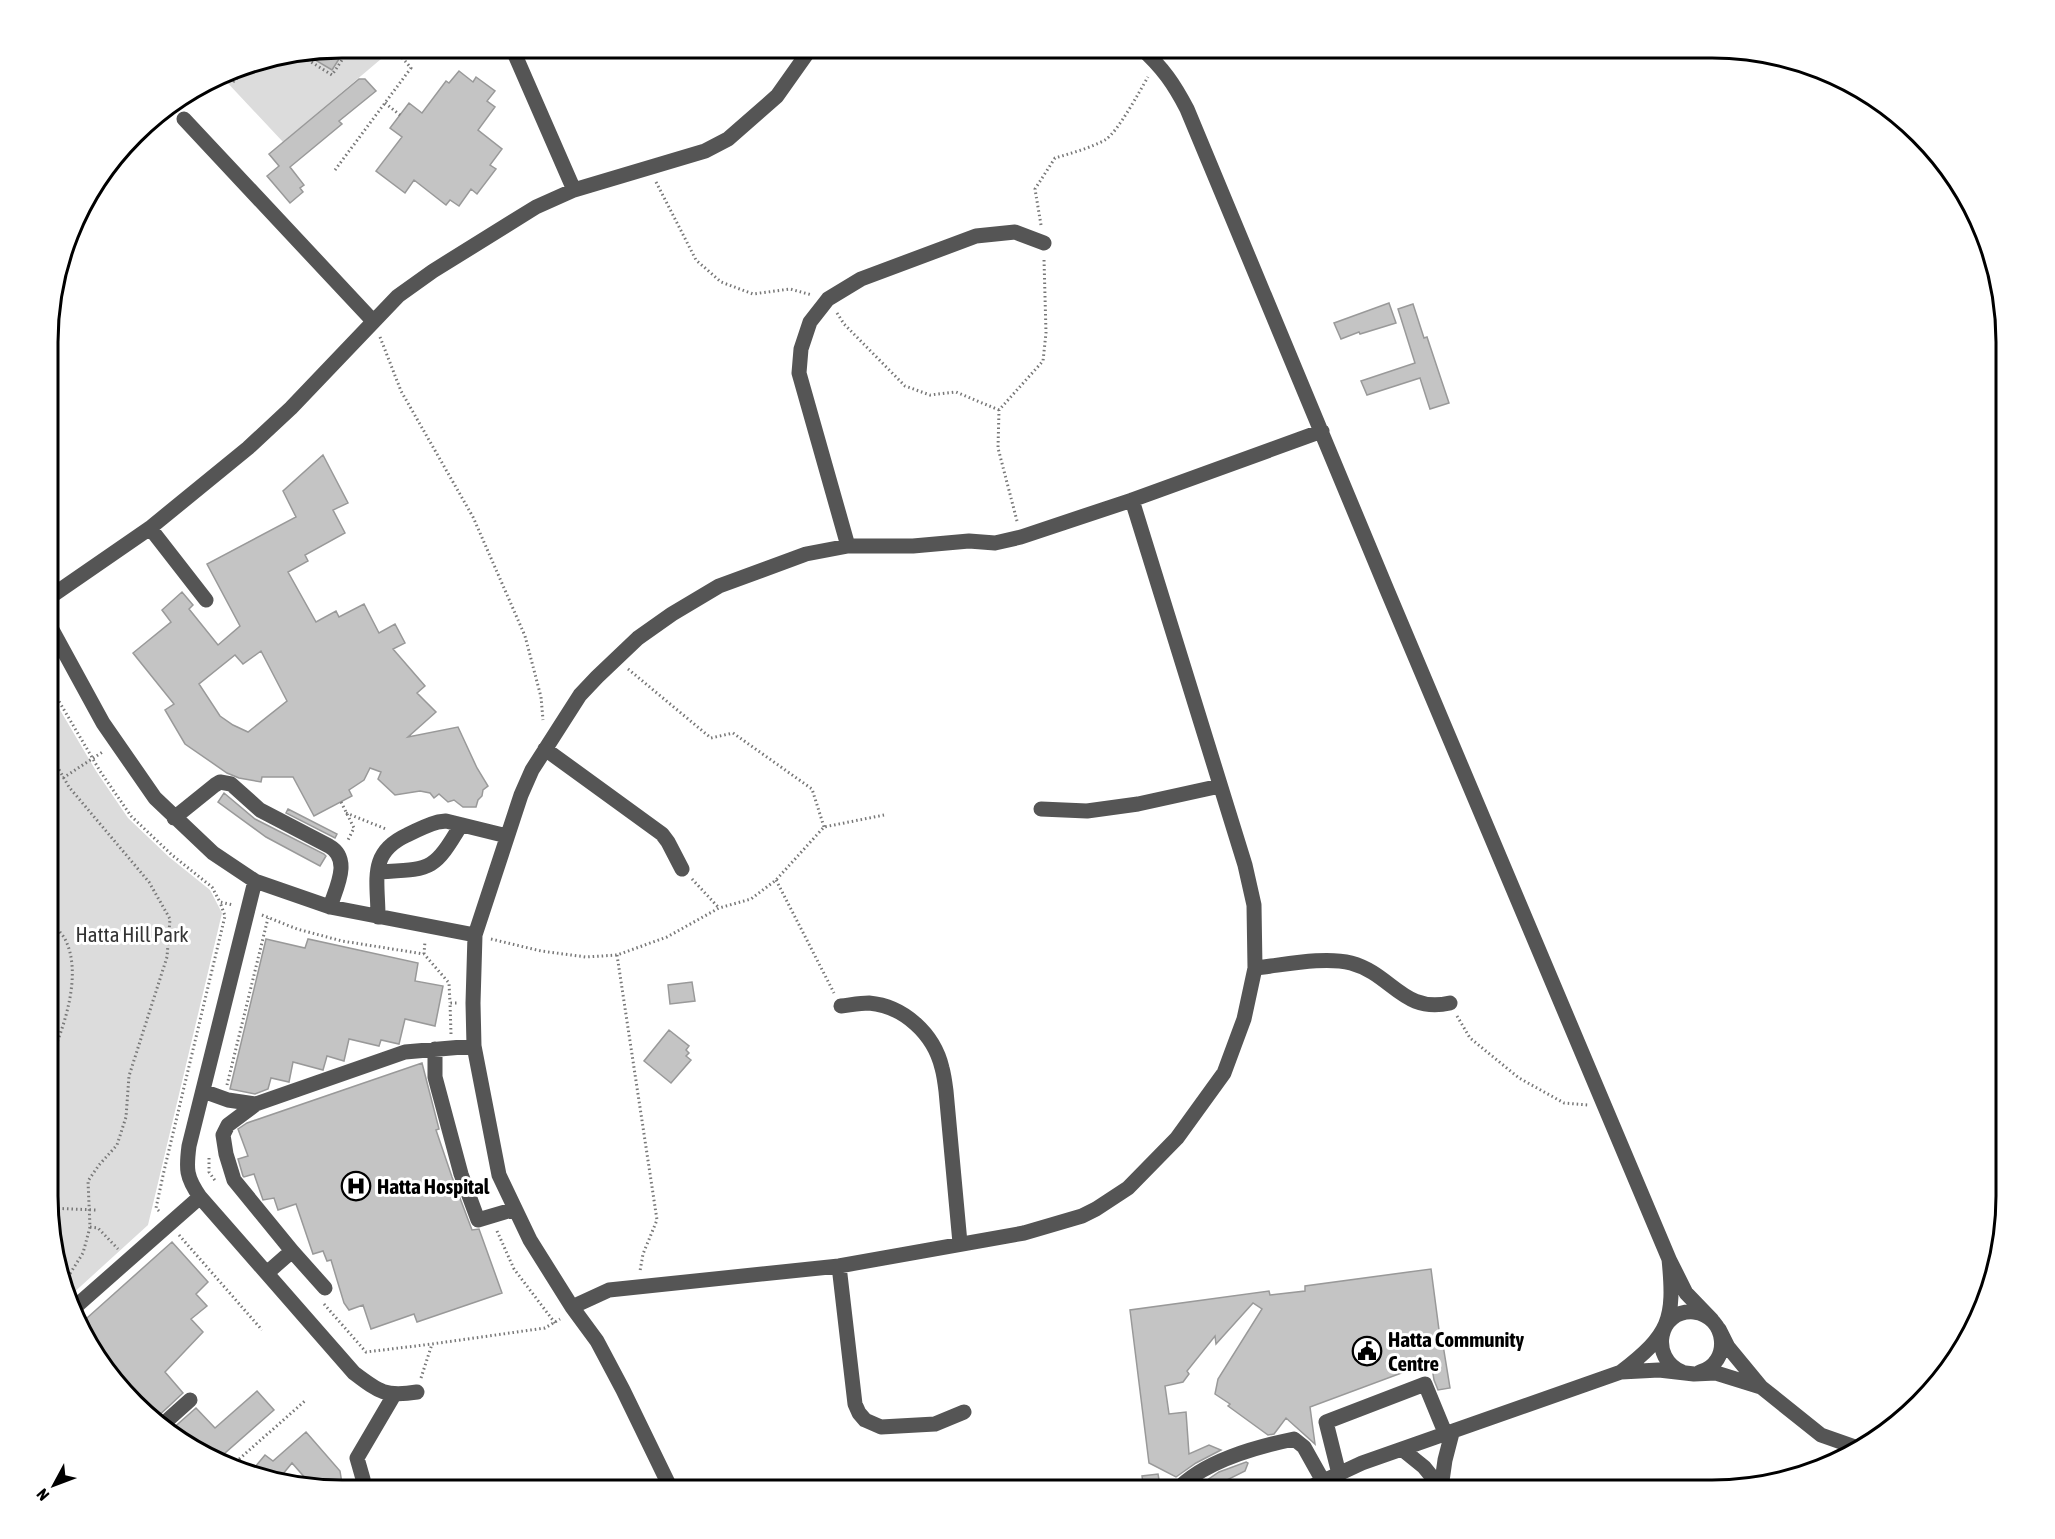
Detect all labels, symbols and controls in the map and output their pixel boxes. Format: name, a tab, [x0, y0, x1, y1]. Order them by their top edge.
park label: Hatta Hill Park	[76, 922, 188, 946]
hospital icon: Hatta Hospital	[340, 1170, 372, 1202]
place label: Hatta Hospital	[377, 1174, 490, 1198]
place label: Hatta Community Centre	[1388, 1327, 1524, 1375]
public building icon: Hatta Community Centre	[1351, 1335, 1383, 1367]
north arrow	[24, 1455, 84, 1515]
text: N	[33, 1485, 53, 1504]

